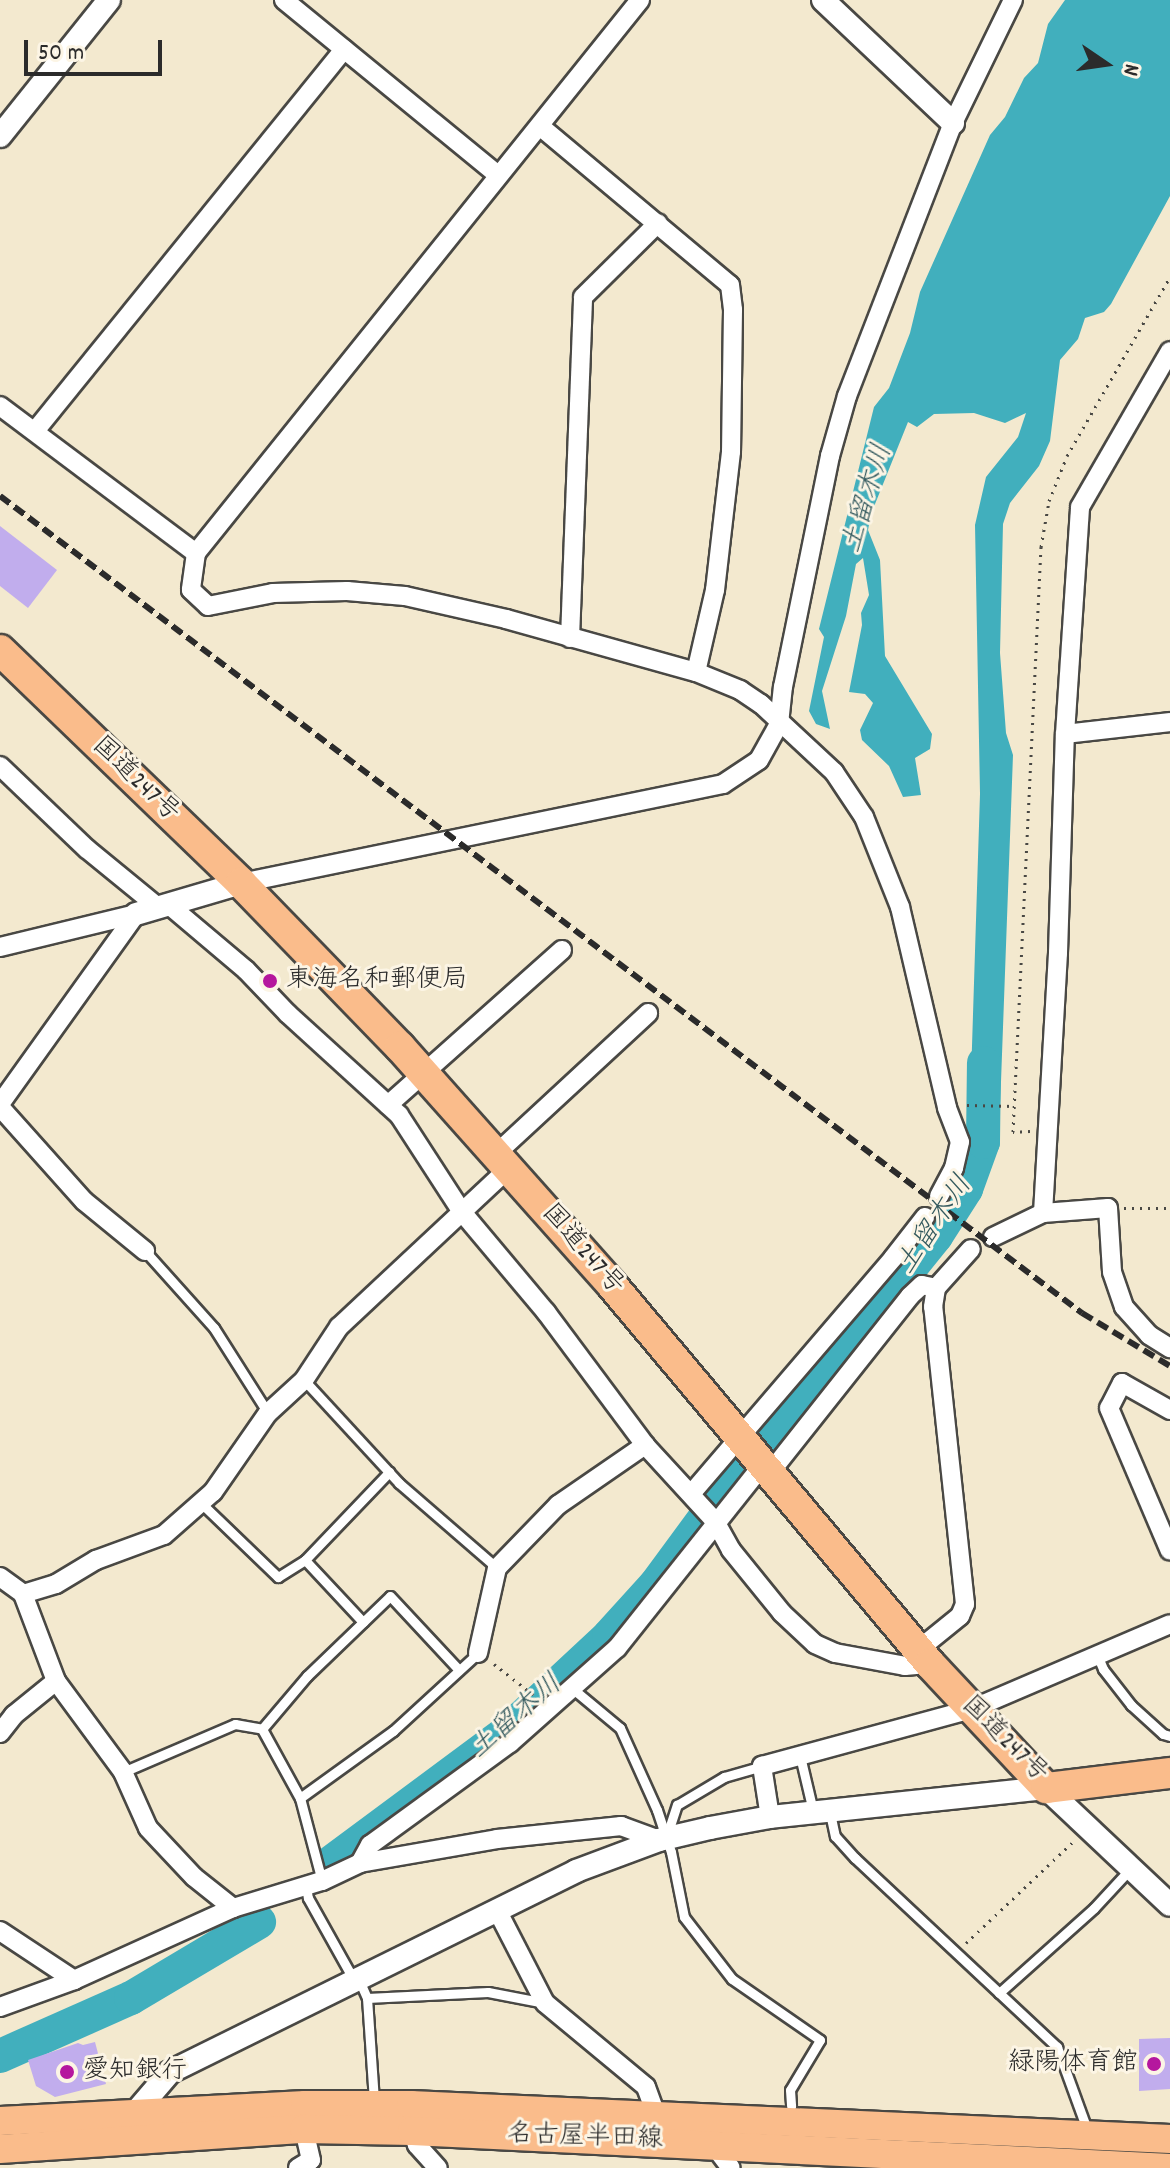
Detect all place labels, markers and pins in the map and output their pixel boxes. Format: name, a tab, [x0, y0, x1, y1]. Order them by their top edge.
place label: 東海名和郵便局	[286, 965, 468, 997]
marker: 東海名和郵便局	[261, 972, 279, 990]
place label: 緑陽体育館	[1008, 2048, 1138, 2080]
marker: 緑陽体育館	[1145, 2055, 1163, 2073]
place label: 愛知銀行	[83, 2056, 187, 2088]
marker: 愛知銀行	[58, 2063, 76, 2081]

